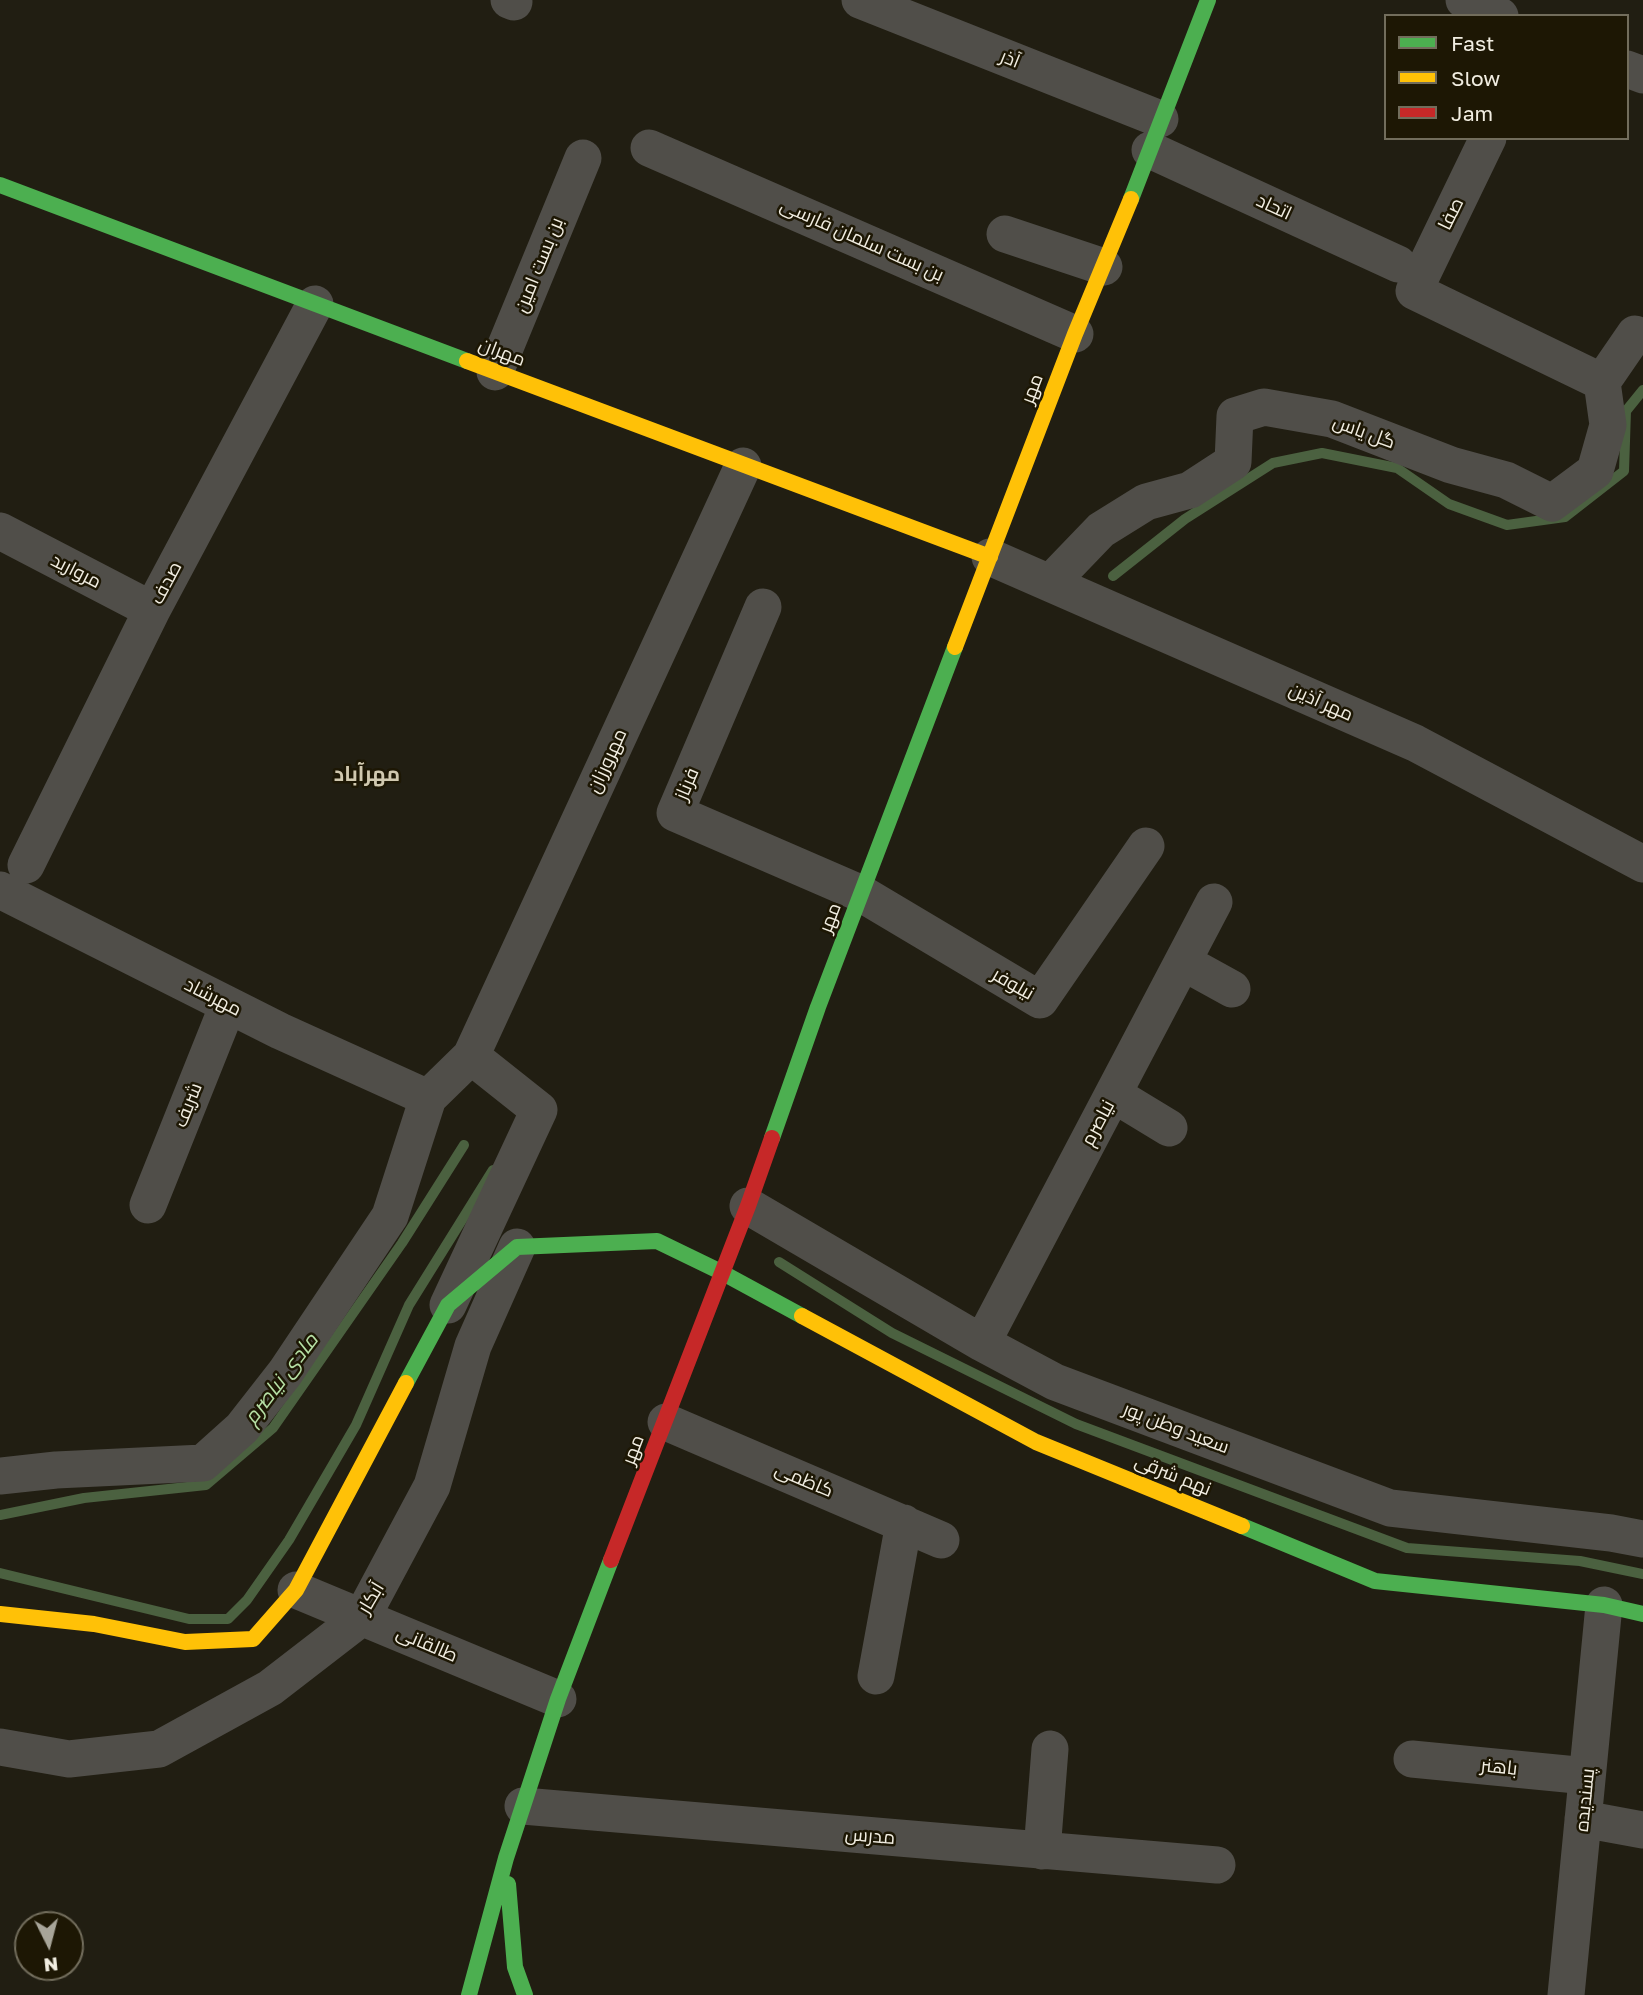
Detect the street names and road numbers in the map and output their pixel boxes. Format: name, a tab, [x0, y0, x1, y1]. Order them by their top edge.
street label: آذر	[997, 45, 1023, 73]
street label: اتحاد	[1253, 189, 1295, 225]
street label: بن بست سلمان فارسی	[777, 194, 947, 286]
street label: صفا	[1433, 194, 1469, 234]
street label: بن بست امین	[510, 214, 568, 316]
street label: مهران	[475, 333, 529, 371]
street label: مهر	[1016, 371, 1048, 407]
street label: گل یاس	[1330, 410, 1398, 454]
street label: مروارید	[47, 549, 105, 593]
street label: صدف	[145, 558, 187, 608]
street label: مهر آذین	[1285, 678, 1357, 726]
street label: مهرورزان	[582, 725, 632, 797]
street label: فرناز	[670, 764, 704, 804]
street label: مهر	[814, 900, 846, 936]
street label: نیلوفر	[988, 963, 1038, 1005]
street label: مهرشاد	[181, 973, 245, 1021]
street label: شریف	[169, 1079, 207, 1131]
street label: نیاصرم	[1076, 1096, 1120, 1150]
street label: سعید وطن پور	[1120, 1397, 1232, 1459]
street label: مهر	[617, 1432, 649, 1468]
street label: نهم شرقی	[1131, 1449, 1215, 1501]
street label: کاظمی	[771, 1458, 837, 1502]
street label: آبکار	[353, 1578, 389, 1618]
street label: طالقانی	[393, 1621, 461, 1667]
street label: باهنر	[1479, 1754, 1519, 1780]
street label: پسندیده	[1570, 1767, 1600, 1833]
street label: مدرس	[844, 1822, 896, 1850]

